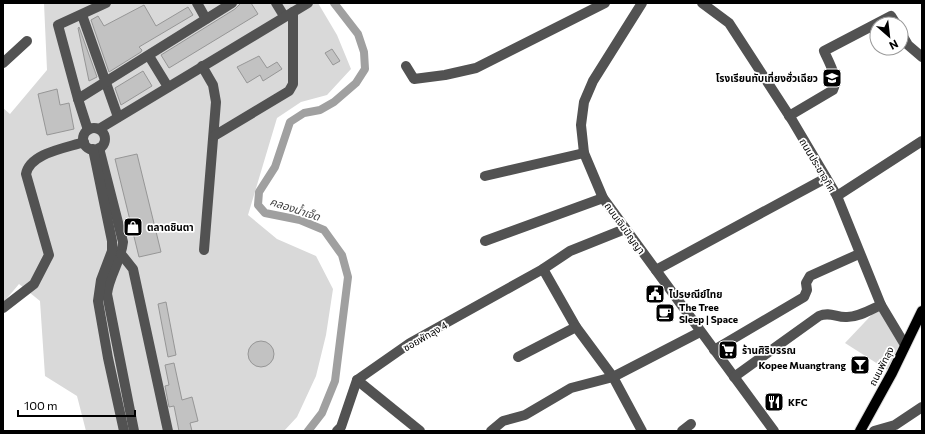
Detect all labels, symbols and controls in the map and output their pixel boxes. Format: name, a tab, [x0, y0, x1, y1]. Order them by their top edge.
north arrow	[869, 16, 909, 56]
text: N	[887, 38, 901, 53]
school or university icon: โรงเรียนทับเที่ยงฮั่วเฉียว	[821, 67, 843, 89]
place label: โรงเรียนทับเที่ยงฮั่วเฉียว	[716, 71, 818, 84]
street label: ถนนประชาอุทิศ	[796, 136, 839, 194]
water label: คลองน้ำเจ็ด	[268, 193, 323, 223]
street label: ถนนเจิมปัญญา	[602, 200, 648, 256]
shop icon: ตลาดชินตา	[122, 216, 144, 238]
place label: ตลาดชินตา	[147, 221, 194, 233]
public building icon: ไปรษณีย์ไทย	[644, 283, 666, 305]
place label: ไปรษณีย์ไทย	[669, 288, 722, 300]
place label: The Tree Sleep | Space	[679, 301, 738, 325]
cafe icon: The Tree Sleep | Space	[654, 302, 676, 324]
street label: ซอยพัทลุง 4	[401, 318, 450, 354]
supermarket icon: ร้านศิริบรรณ	[717, 339, 739, 361]
place label: ร้านศิริบรรณ	[742, 344, 796, 356]
street label: ถนนพัทลุง	[866, 344, 897, 388]
bar icon: Kopee Muangtrang	[849, 354, 871, 376]
place label: Kopee Muangtrang	[758, 359, 846, 371]
restaurant icon: KFC	[763, 391, 785, 413]
scale bar	[18, 392, 135, 418]
place label: KFC	[788, 396, 808, 408]
text: 100 m	[24, 398, 58, 412]

